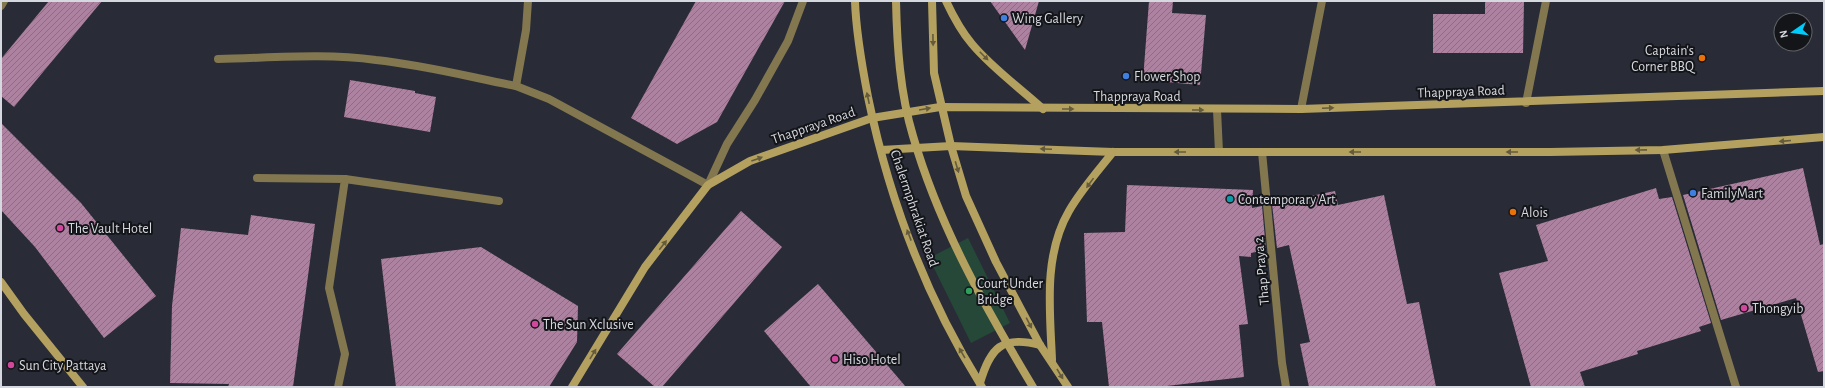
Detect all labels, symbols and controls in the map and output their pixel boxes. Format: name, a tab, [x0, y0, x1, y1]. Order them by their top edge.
place label: Wing Gallery	[1012, 12, 1083, 26]
north arrow	[1773, 12, 1813, 52]
marker: Wing Gallery	[999, 13, 1009, 23]
text: N	[1778, 29, 1790, 39]
one-way arrow	[930, 34, 936, 47]
place label: Captain's Corner BBQ	[1631, 44, 1696, 74]
one-way arrow	[979, 51, 989, 61]
marker: Captain's Corner BBQ	[1697, 53, 1707, 63]
place label: Flower Shop	[1134, 70, 1200, 84]
marker: Flower Shop	[1121, 71, 1131, 81]
street label: Thappraya Road	[1417, 83, 1505, 101]
street label: Thappraya Road	[1093, 90, 1181, 104]
one-way arrow	[865, 92, 871, 105]
street label: Thappraya Road	[770, 105, 857, 147]
one-way arrow	[1322, 105, 1335, 111]
one-way arrow	[919, 106, 931, 112]
one-way arrow	[1062, 106, 1075, 112]
one-way arrow	[1192, 107, 1205, 113]
one-way arrow	[1779, 137, 1791, 144]
one-way arrow	[1040, 146, 1052, 153]
one-way arrow	[1635, 147, 1647, 154]
street label: Chalermphrakiat Road	[887, 148, 941, 269]
one-way arrow	[1173, 149, 1186, 155]
one-way arrow	[1348, 149, 1361, 155]
one-way arrow	[1505, 149, 1518, 155]
one-way arrow	[751, 155, 763, 161]
one-way arrow	[954, 161, 960, 173]
one-way arrow	[1086, 178, 1094, 188]
place label: FamilyMart	[1701, 187, 1763, 201]
marker: FamilyMart	[1688, 188, 1698, 198]
place label: Contemporary Art	[1238, 193, 1336, 207]
marker: Contemporary Art	[1225, 194, 1235, 204]
place label: Alois	[1521, 206, 1548, 220]
marker: Alois	[1508, 207, 1518, 217]
place label: The Vault Hotel	[68, 222, 152, 236]
marker: The Vault Hotel	[55, 223, 65, 233]
one-way arrow	[905, 229, 911, 241]
street label: Thap Praya 2	[1252, 236, 1272, 306]
one-way arrow	[659, 239, 667, 250]
place label: Court Under Bridge	[977, 277, 1044, 307]
marker: Court Under Bridge	[964, 286, 974, 296]
place label: Thongyib	[1752, 302, 1803, 316]
marker: Thongyib	[1739, 303, 1749, 313]
one-way arrow	[1025, 317, 1032, 329]
place label: The Sun Xclusive	[543, 318, 634, 332]
marker: The Sun Xclusive	[530, 319, 540, 329]
one-way arrow	[959, 347, 966, 359]
one-way arrow	[589, 348, 596, 360]
place label: Hiso Hotel	[843, 353, 901, 367]
marker: Hiso Hotel	[830, 354, 840, 364]
place label: Sun City Pattaya	[19, 359, 107, 373]
marker: Sun City Pattaya	[6, 360, 16, 370]
one-way arrow	[1056, 369, 1064, 379]

